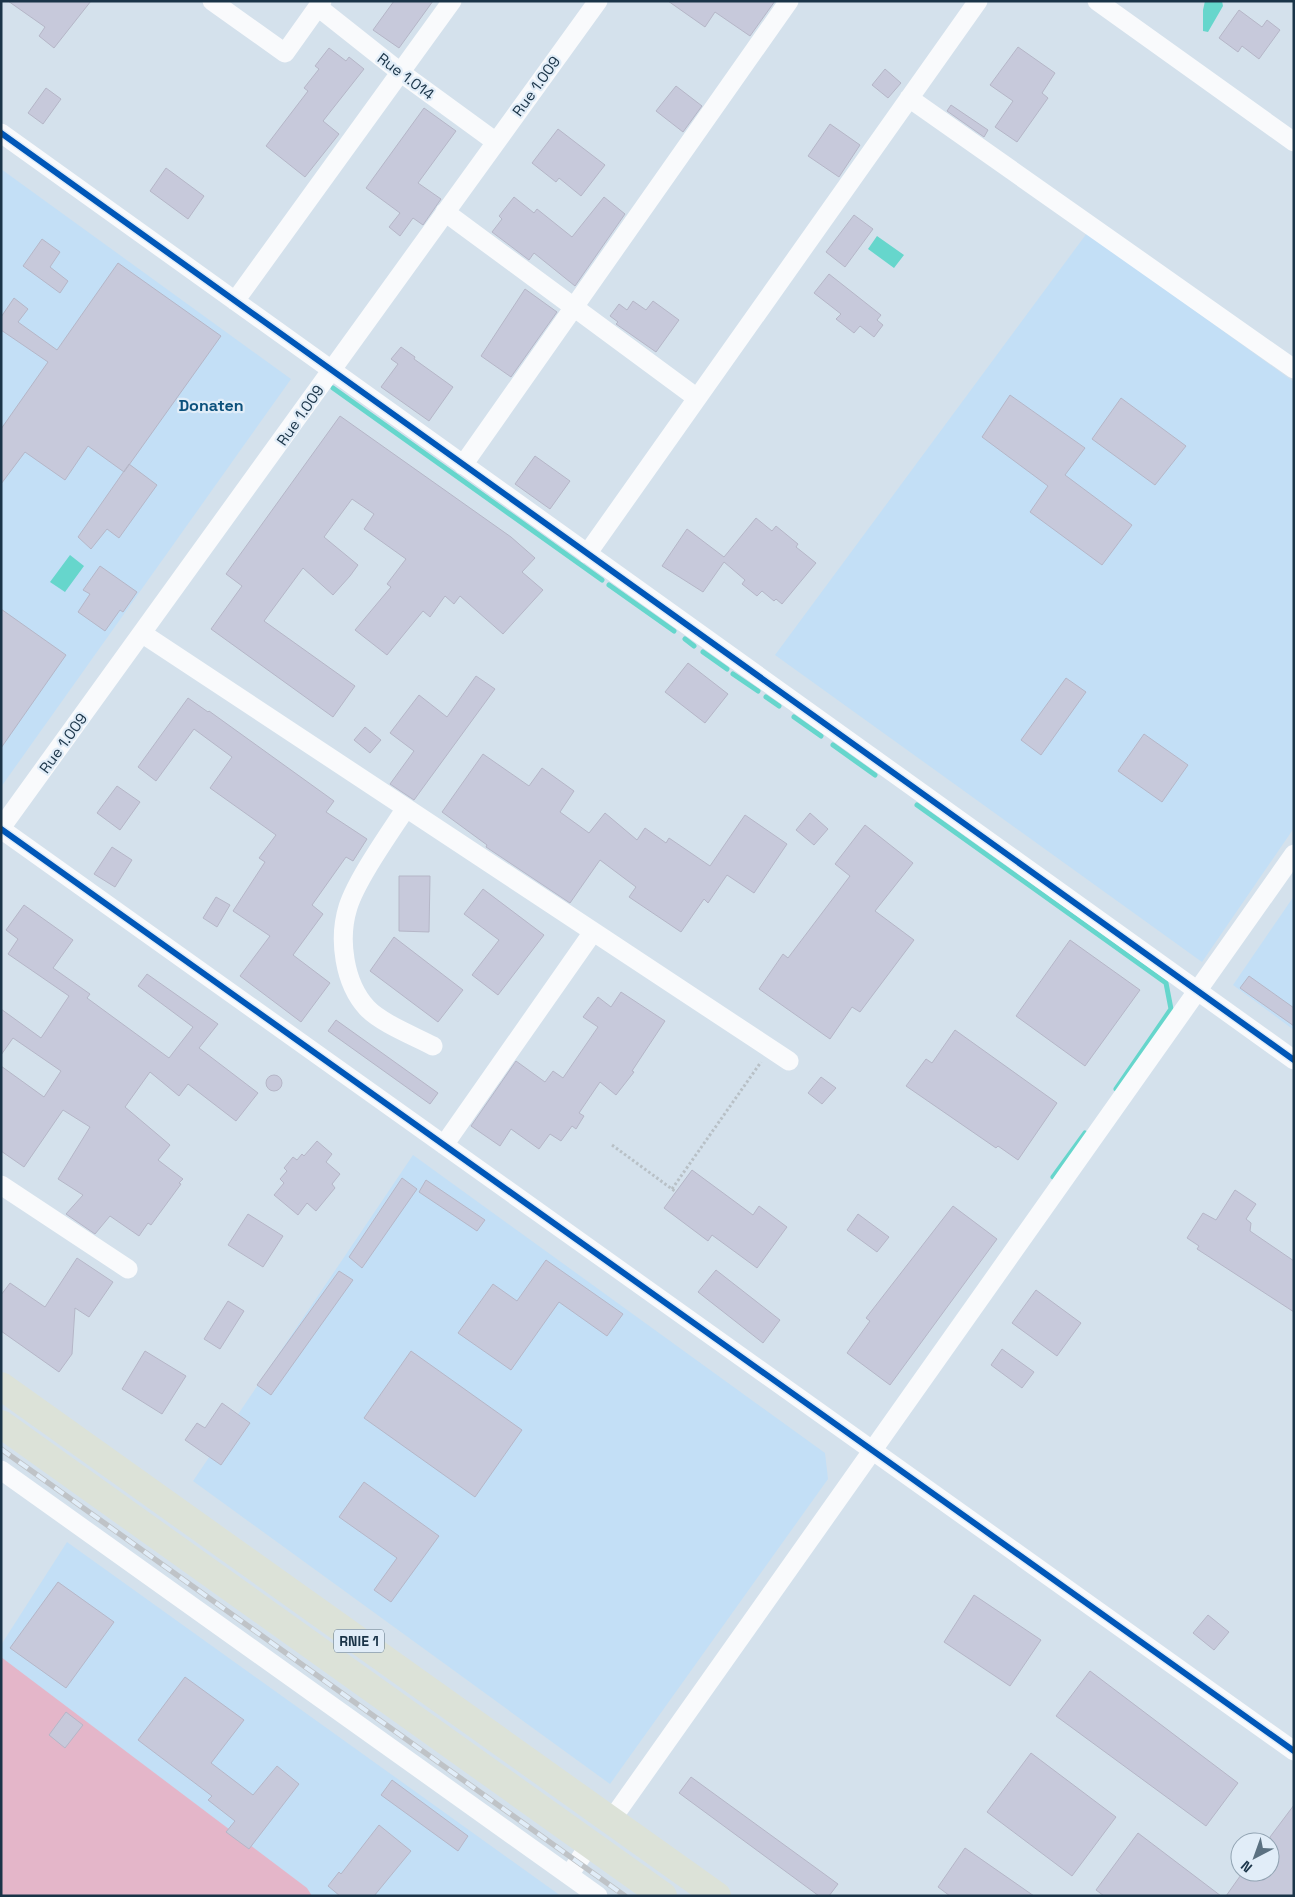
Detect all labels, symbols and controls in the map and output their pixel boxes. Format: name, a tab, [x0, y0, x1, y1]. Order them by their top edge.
street label: Rue 1.014	[374, 48, 438, 104]
street label: Rue 1.009	[508, 52, 564, 120]
street label: Rue 1.009	[272, 381, 328, 449]
district label: Donaten	[178, 395, 244, 416]
street label: Rue 1.009	[35, 709, 91, 777]
road number: RNIE 1	[334, 1630, 384, 1652]
north arrow	[1230, 1832, 1280, 1882]
text: N	[1237, 1857, 1256, 1877]

